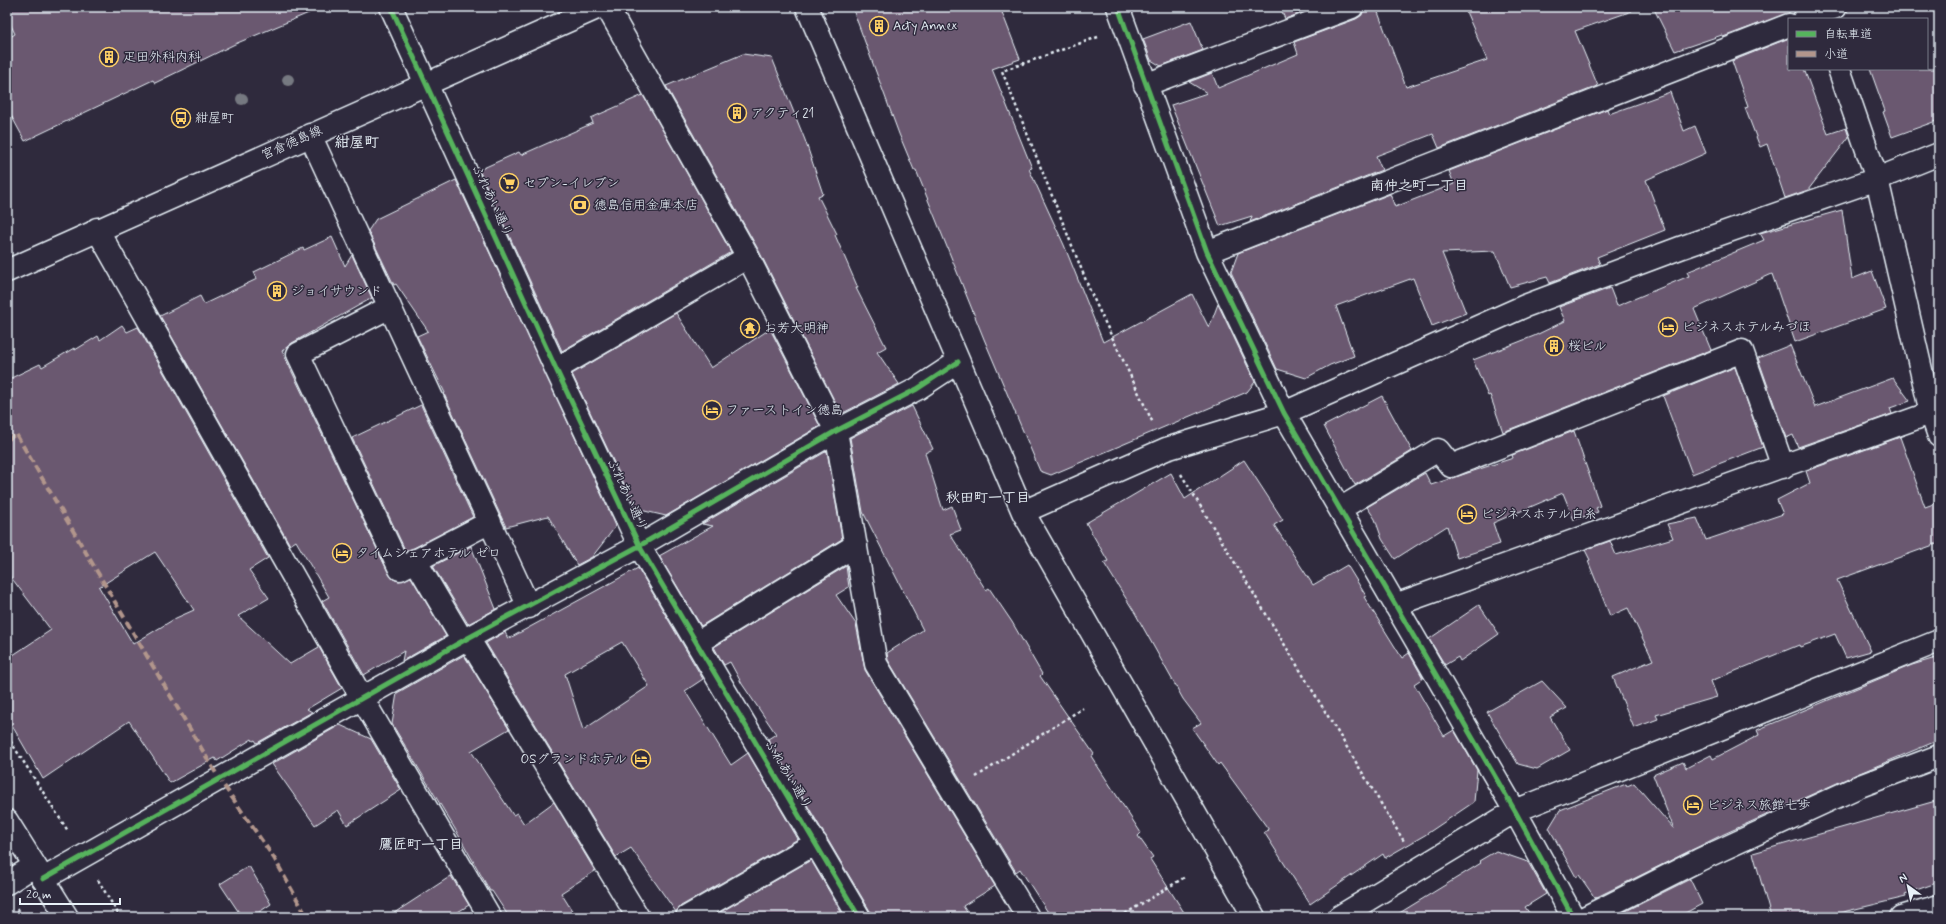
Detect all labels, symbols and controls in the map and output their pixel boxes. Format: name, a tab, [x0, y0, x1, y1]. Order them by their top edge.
building icon: Acty Annex	[868, 15, 890, 37]
place label: Acty Annex	[893, 18, 957, 35]
legend	[1788, 18, 1928, 70]
text: 自転車道	[1824, 27, 1872, 43]
building icon: 疋田外科内科	[98, 46, 120, 68]
text: 小道	[1824, 47, 1848, 63]
place label: 疋田外科内科	[123, 49, 201, 66]
building icon: アクティ21	[726, 102, 748, 124]
place label: アクティ21	[751, 105, 814, 122]
bus stop icon: 紺屋町	[170, 107, 192, 129]
place label: 紺屋町	[195, 110, 234, 127]
street label: 宮倉徳島線	[259, 122, 326, 164]
district label: 紺屋町	[334, 133, 380, 153]
street label: ふれあい通り	[468, 162, 516, 240]
supermarket icon: セブン-イレブン	[498, 172, 520, 194]
place label: セブン-イレブン	[523, 175, 620, 192]
district label: 南仲之町一丁目	[1370, 177, 1468, 195]
bank icon: 徳島信用金庫本店	[569, 194, 591, 216]
place label: 徳島信用金庫本店	[594, 197, 698, 214]
building icon: ジョイサウンド	[266, 280, 288, 302]
place label: ジョイサウンド	[291, 283, 382, 300]
hotel icon: ビジネスホテルみづほ	[1657, 316, 1679, 338]
temple icon: お芳大明神	[739, 317, 761, 339]
place label: ビジネスホテルみづほ	[1682, 319, 1811, 336]
place label: お芳大明神	[764, 320, 829, 337]
building icon: 桜ビル	[1543, 335, 1565, 357]
place label: 桜ビル	[1568, 338, 1607, 355]
hotel icon: ファーストイン徳島	[701, 399, 723, 421]
place label: ファーストイン徳島	[726, 402, 843, 419]
street label: ふれあい通り	[603, 456, 651, 534]
district label: 秋田町一丁目	[946, 489, 1030, 507]
hotel icon: ビジネスホテル白糸	[1456, 503, 1478, 525]
place label: ビジネスホテル白糸	[1481, 506, 1597, 523]
hotel icon: タイムシェアホテル ゼロ	[331, 542, 353, 564]
place label: タイムシェアホテル ゼロ	[356, 545, 501, 562]
street label: ふれあい通り	[761, 737, 815, 813]
hotel icon: OSグランドホテル	[630, 748, 652, 770]
place label: OSグランドホテル	[521, 751, 627, 768]
hotel icon: ビジネス旅館七歩	[1682, 794, 1704, 816]
place label: ビジネス旅館七歩	[1707, 797, 1810, 814]
district label: 鷹匠町一丁目	[379, 836, 463, 854]
north arrow	[1888, 866, 1928, 906]
text: N	[1896, 871, 1910, 886]
scale bar	[20, 880, 120, 906]
text: 20 m	[26, 887, 52, 903]

